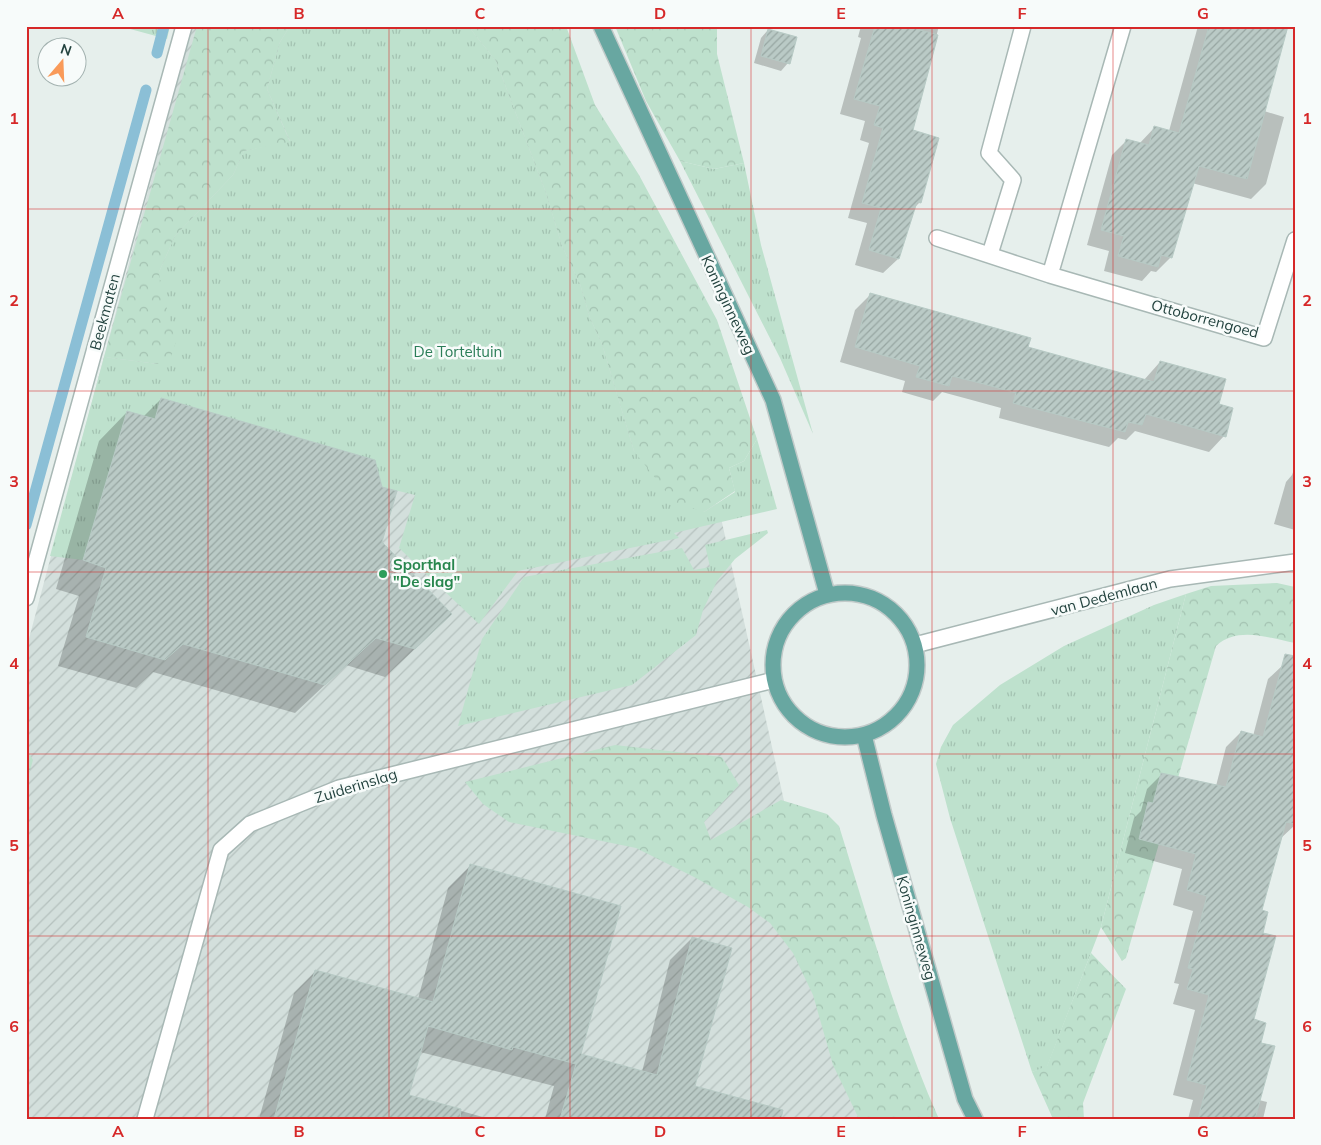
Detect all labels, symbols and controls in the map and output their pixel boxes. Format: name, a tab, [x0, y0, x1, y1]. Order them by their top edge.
text: A	[112, 3, 124, 23]
text: B	[293, 3, 305, 23]
text: C	[475, 3, 486, 23]
text: D	[654, 3, 666, 23]
text: E	[836, 3, 846, 23]
text: F	[1017, 3, 1027, 23]
text: G	[1197, 3, 1209, 23]
north arrow	[38, 38, 88, 88]
text: N	[58, 39, 74, 60]
text: 1	[9, 108, 19, 128]
text: 1	[1302, 108, 1312, 128]
street label: Koninginneweg	[697, 252, 760, 357]
street label: Beekmaten	[85, 271, 124, 352]
text: 2	[9, 290, 19, 310]
text: 2	[1302, 290, 1312, 310]
street label: Ottoborrengoed	[1149, 295, 1261, 342]
park label: De Torteltuin	[414, 342, 502, 361]
text: 3	[9, 471, 19, 491]
text: 3	[1302, 471, 1312, 491]
place label: Sporthal "De slag"	[393, 555, 460, 591]
marker: Sporthal "De slag"	[377, 568, 389, 580]
street label: van Dedemlaan	[1048, 573, 1159, 620]
text: 4	[9, 653, 19, 673]
text: 4	[1302, 653, 1312, 673]
street label: Zuiderinslag	[312, 764, 399, 807]
text: 5	[9, 835, 19, 855]
text: 5	[1302, 835, 1312, 855]
street label: Koninginneweg	[893, 874, 940, 982]
text: 6	[9, 1016, 19, 1036]
text: 6	[1302, 1016, 1312, 1036]
text: A	[112, 1121, 124, 1141]
text: B	[293, 1121, 305, 1141]
text: C	[475, 1121, 486, 1141]
text: D	[654, 1121, 666, 1141]
text: E	[836, 1121, 846, 1141]
text: F	[1017, 1121, 1027, 1141]
text: G	[1197, 1121, 1209, 1141]

